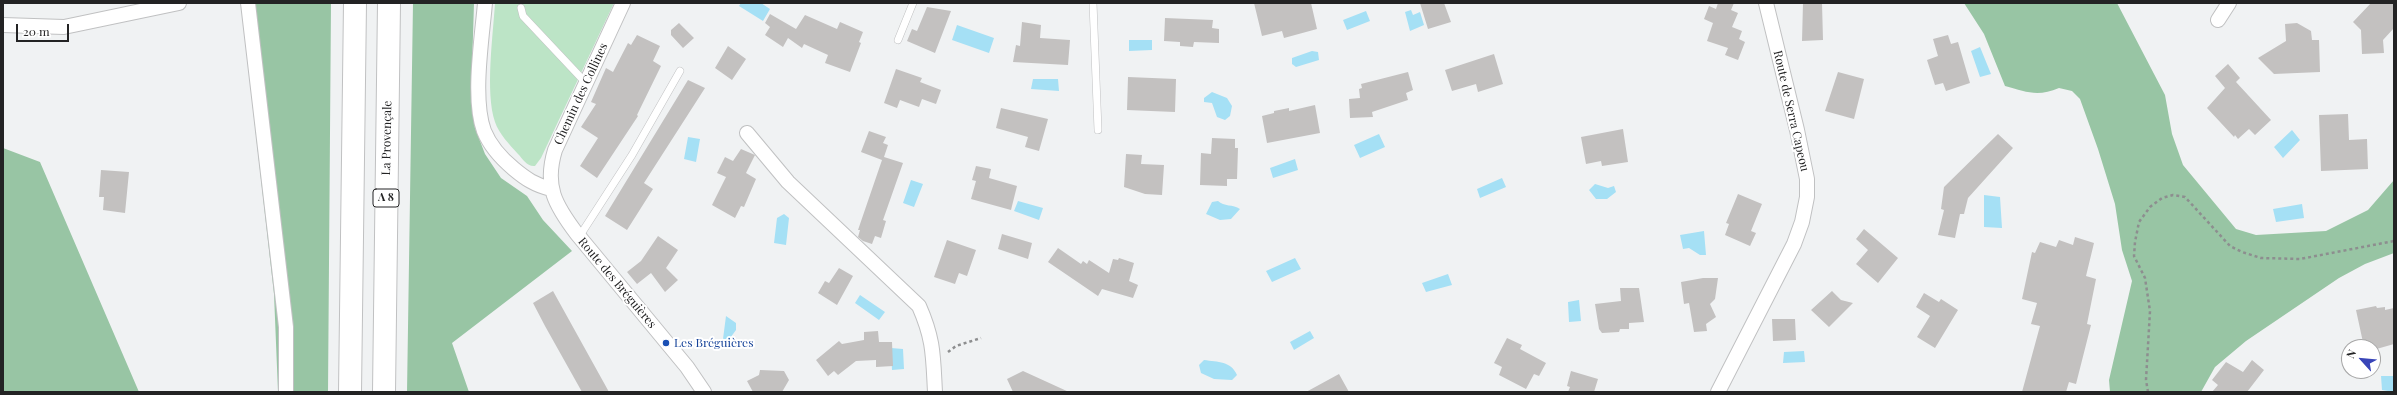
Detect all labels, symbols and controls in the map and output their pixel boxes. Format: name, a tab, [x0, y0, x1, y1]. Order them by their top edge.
scale bar	[18, 16, 71, 42]
text: 20 m	[23, 23, 50, 39]
street label: Chemin des Collines	[551, 41, 611, 147]
street label: Route de Serra Capeou	[1770, 49, 1812, 173]
street label: La Provençale	[379, 100, 395, 176]
road number: A 8	[373, 189, 399, 207]
street label: Route des Bréguières	[575, 235, 659, 331]
place label: Les Bréguières	[674, 336, 753, 350]
marker: Les Bréguières	[661, 338, 671, 348]
north arrow	[2341, 339, 2381, 379]
text: N	[2342, 347, 2359, 361]

